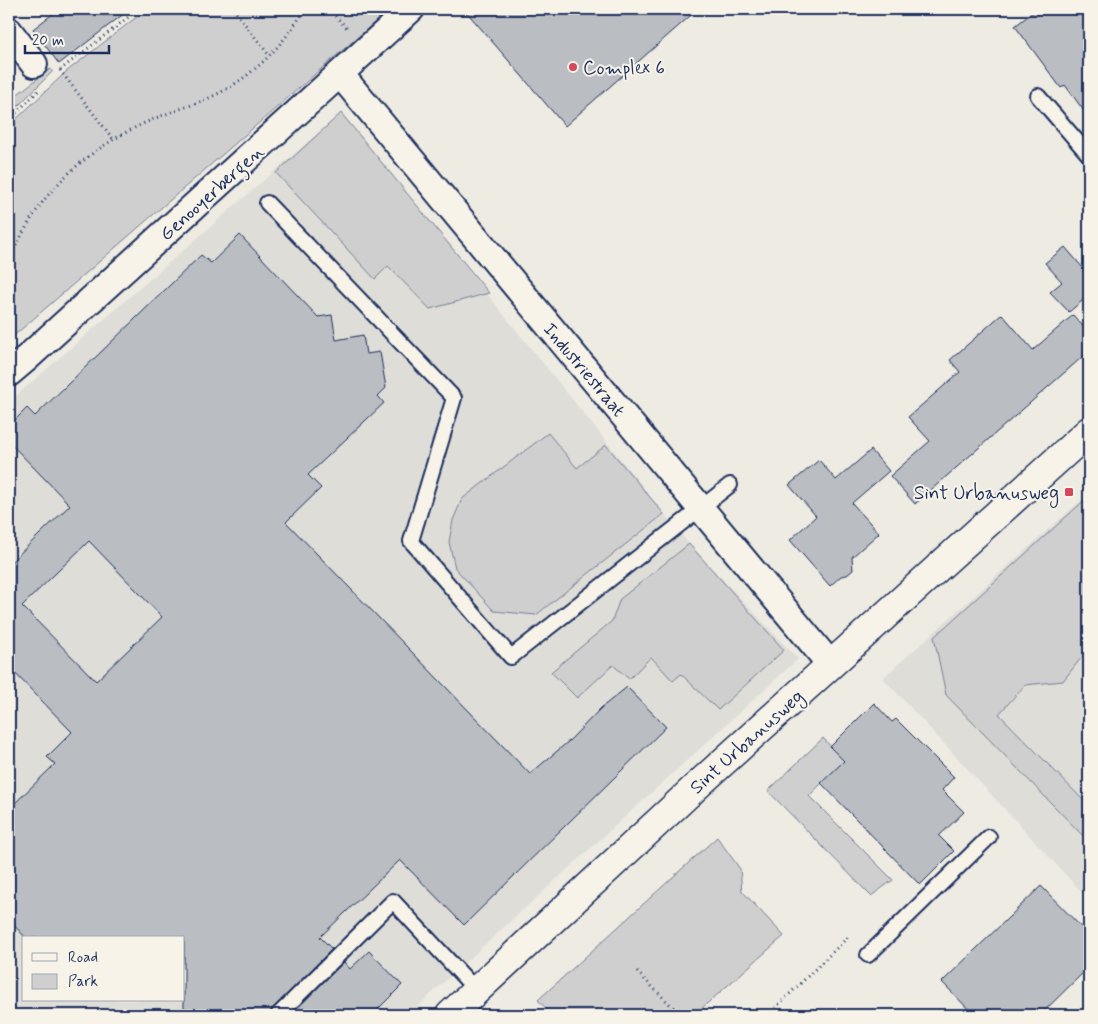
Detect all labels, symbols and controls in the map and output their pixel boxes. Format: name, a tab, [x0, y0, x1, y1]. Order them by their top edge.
scale bar	[25, 22, 109, 54]
text: 20 m	[32, 31, 64, 51]
place label: Complex 6	[583, 56, 665, 81]
marker: Complex 6	[567, 61, 579, 73]
street label: Genooyerbergen	[155, 140, 272, 249]
street label: Industriestraat	[537, 318, 631, 422]
place label: Sint Urbanusweg	[914, 481, 1059, 508]
marker: Sint Urbanusweg	[1063, 486, 1075, 498]
street label: Sint Urbanusweg	[685, 684, 811, 801]
legend	[22, 936, 185, 1002]
text: Road	[68, 948, 98, 968]
text: Park	[68, 972, 98, 992]

